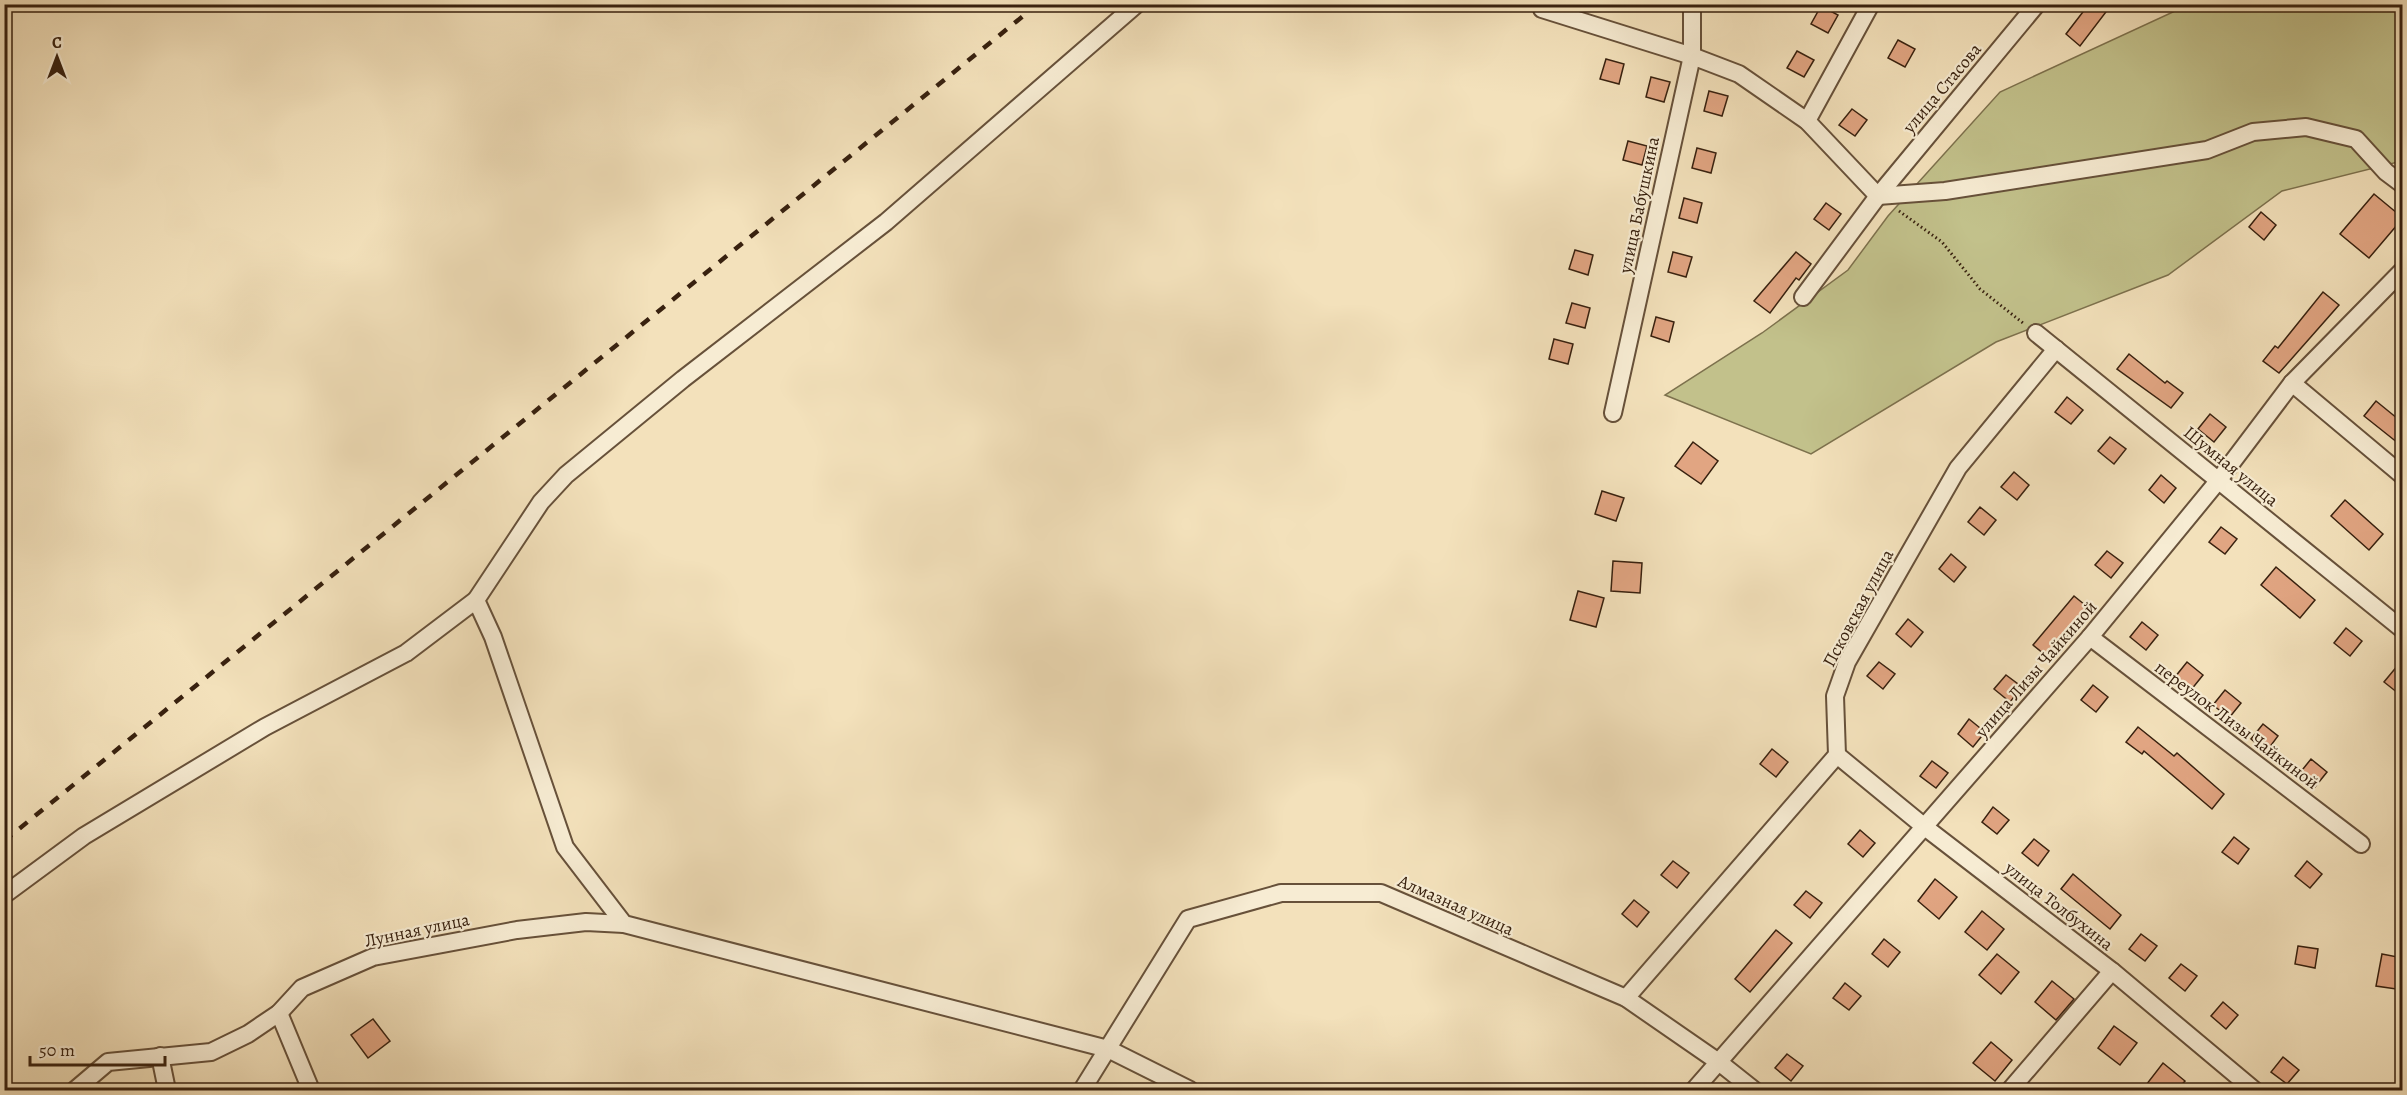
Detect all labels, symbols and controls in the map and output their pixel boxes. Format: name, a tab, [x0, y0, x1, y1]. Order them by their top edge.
north arrow	[27, 27, 87, 87]
text: С	[52, 32, 62, 54]
street label: улица Стасова	[1897, 37, 1987, 139]
street label: улица Бабушкина	[1613, 134, 1665, 277]
street label: Шумная улица	[2178, 420, 2284, 512]
street label: Псковская улица	[1817, 544, 1899, 671]
street label: улица Лизы Чайкиной	[1969, 595, 2102, 743]
street label: переулок Лизы Чайкиной	[2150, 655, 2324, 795]
street label: улица Толбухина	[1999, 855, 2119, 956]
street label: Алмазная улица	[1393, 868, 1518, 942]
street label: Лунная улица	[362, 907, 472, 953]
scale bar	[30, 1029, 165, 1067]
text: 50 m	[39, 1038, 75, 1062]

